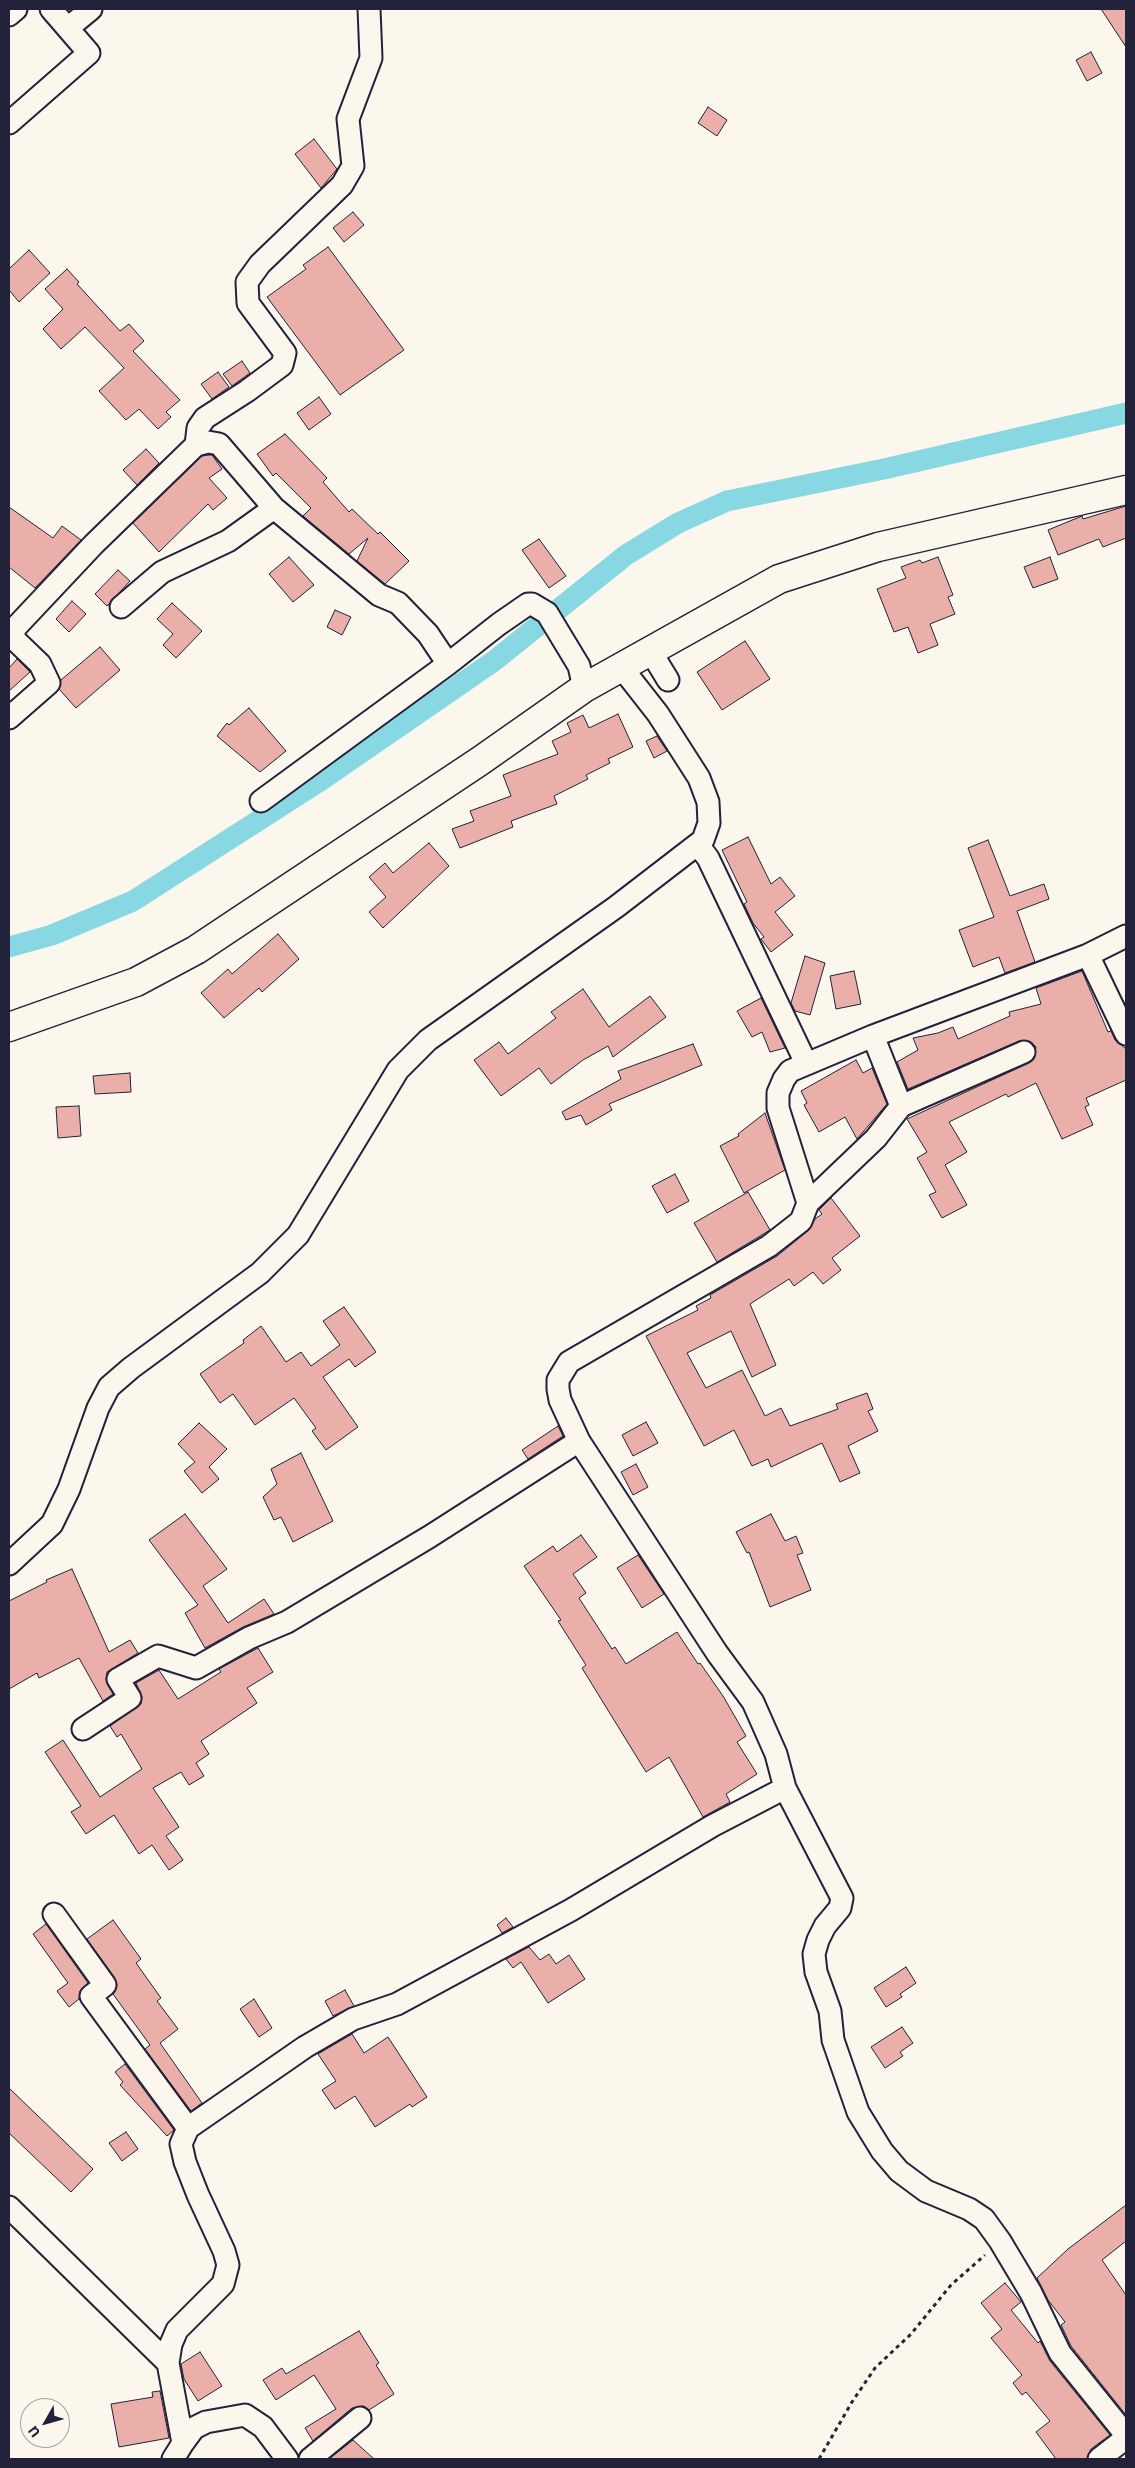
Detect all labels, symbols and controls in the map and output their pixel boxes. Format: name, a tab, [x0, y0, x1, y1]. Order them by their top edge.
north arrow	[20, 2398, 70, 2448]
text: U	[23, 2422, 44, 2442]

